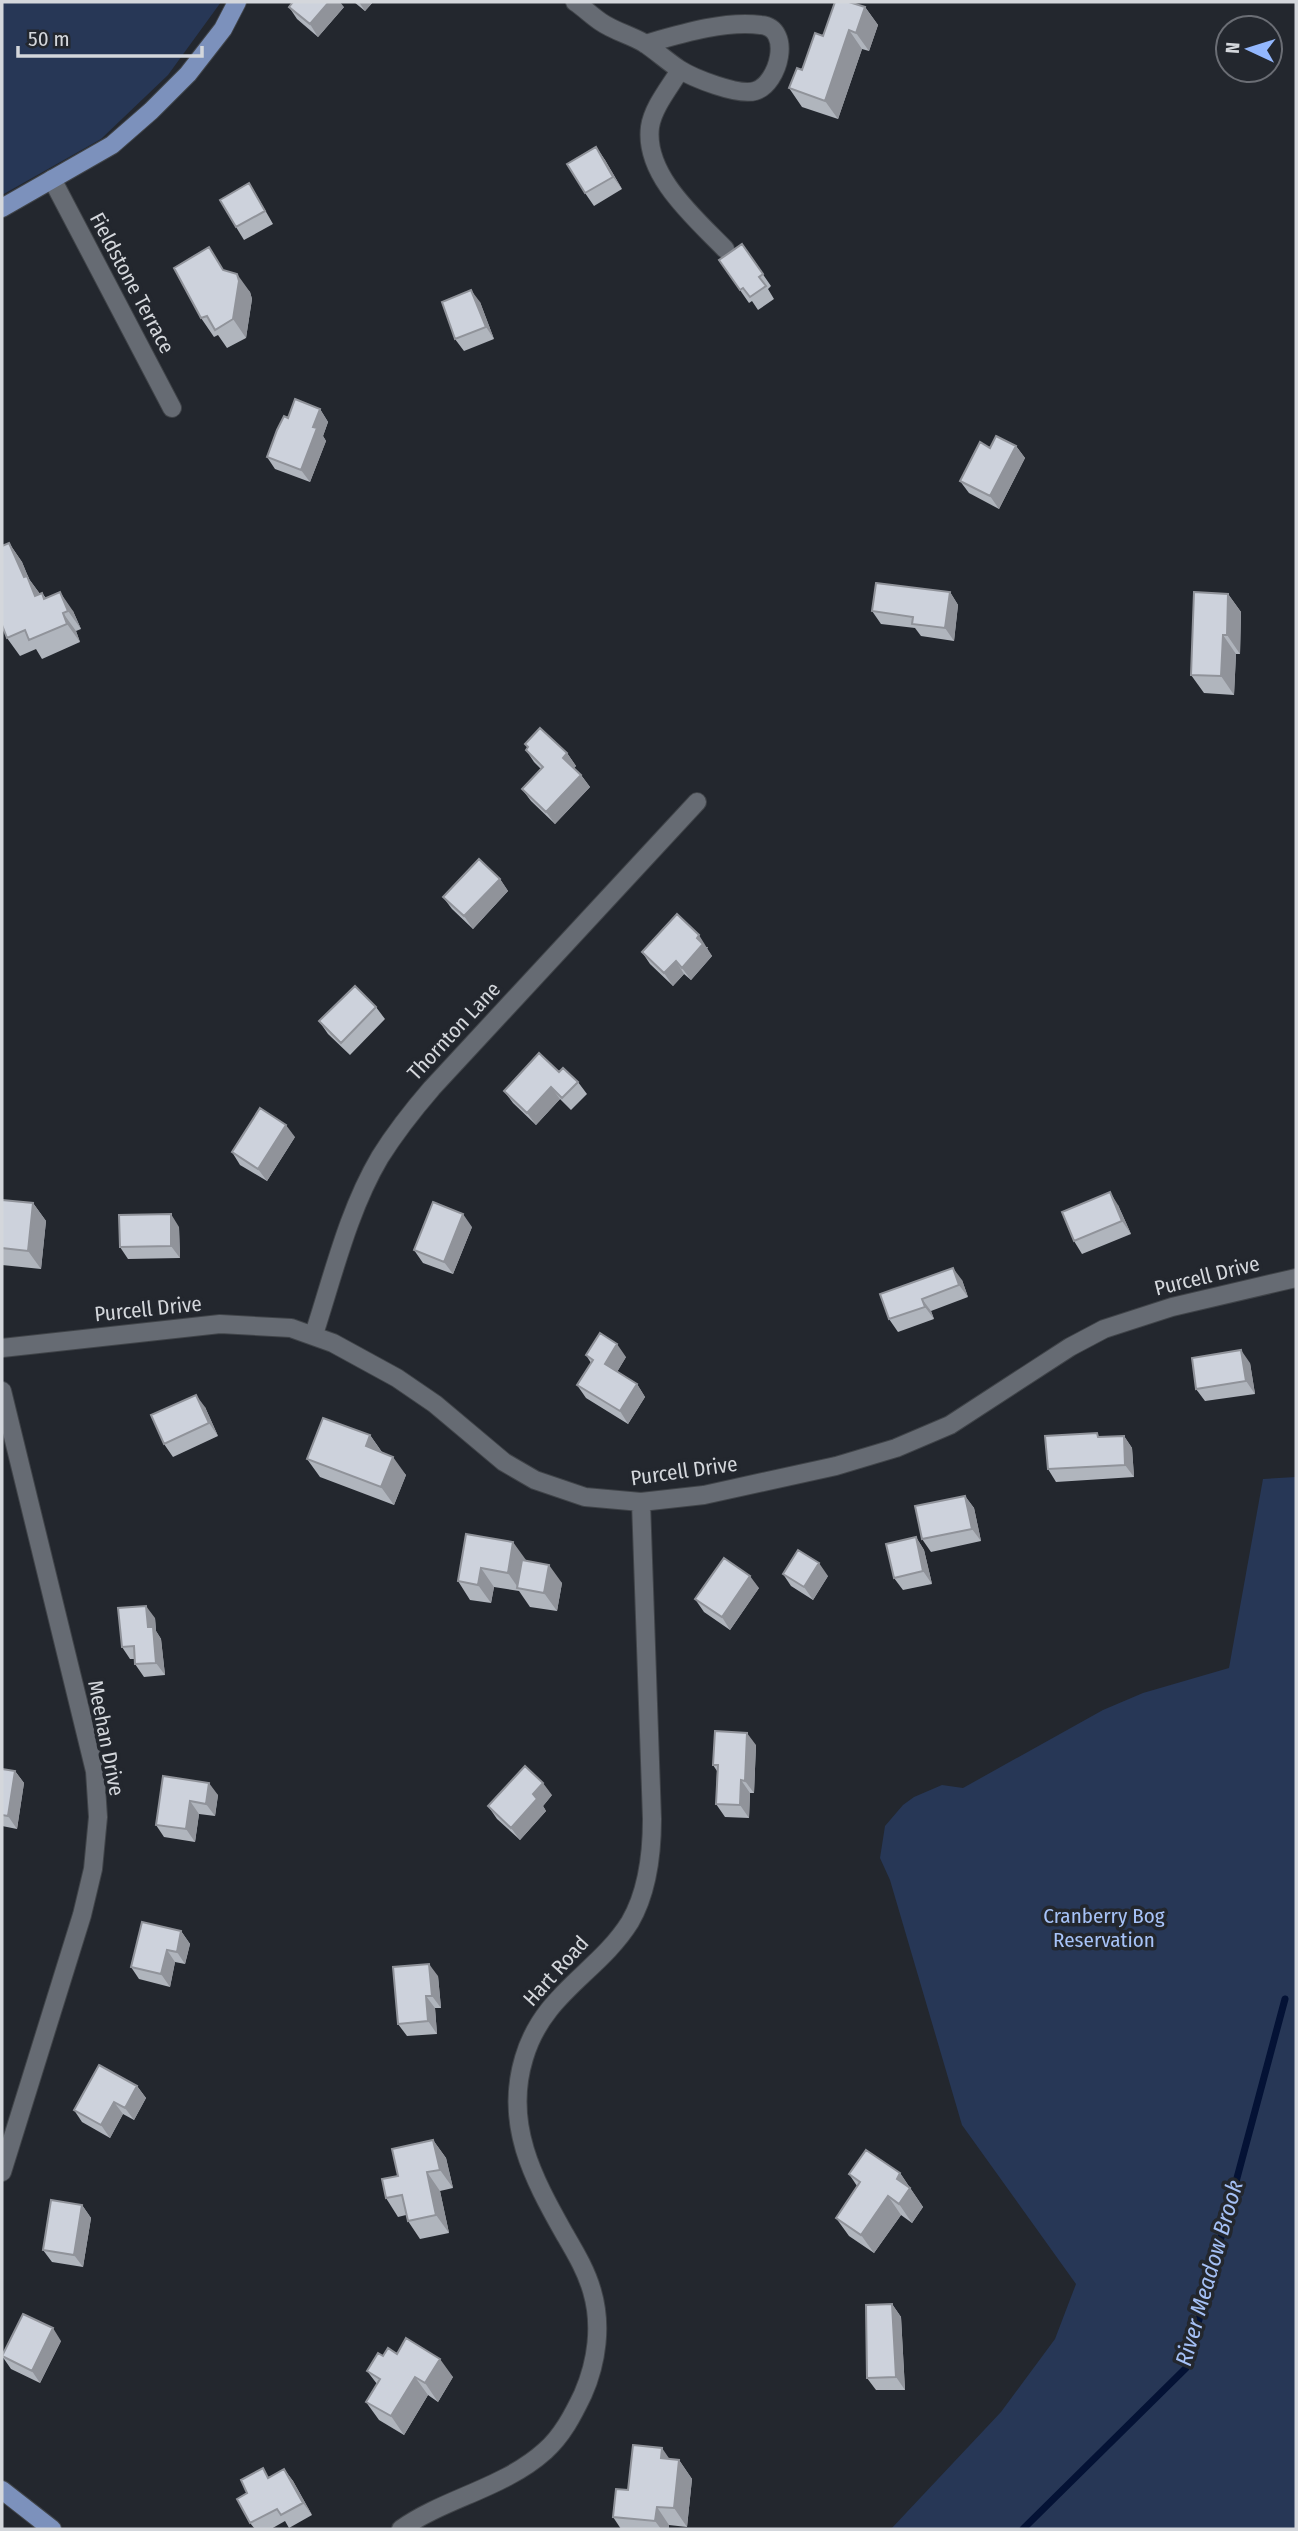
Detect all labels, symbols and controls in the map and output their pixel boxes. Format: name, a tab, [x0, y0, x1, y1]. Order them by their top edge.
scale bar	[18, 14, 201, 58]
north arrow	[1214, 14, 1284, 84]
text: 50 m	[28, 26, 70, 52]
text: N	[1221, 41, 1244, 54]
street label: Fieldstone Terrace	[84, 208, 180, 358]
street label: Thornton Lane	[402, 977, 506, 1085]
street label: Purcell Drive	[1152, 1250, 1262, 1302]
street label: Purcell Drive	[93, 1290, 203, 1328]
street label: Purcell Drive	[629, 1451, 739, 1491]
street label: Meehan Drive	[82, 1678, 130, 1798]
park label: Cranberry Bog Reservation	[1043, 1903, 1165, 1953]
street label: Hart Road	[518, 1930, 594, 2012]
water label: River Meadow Brook	[1169, 2177, 1249, 2369]

